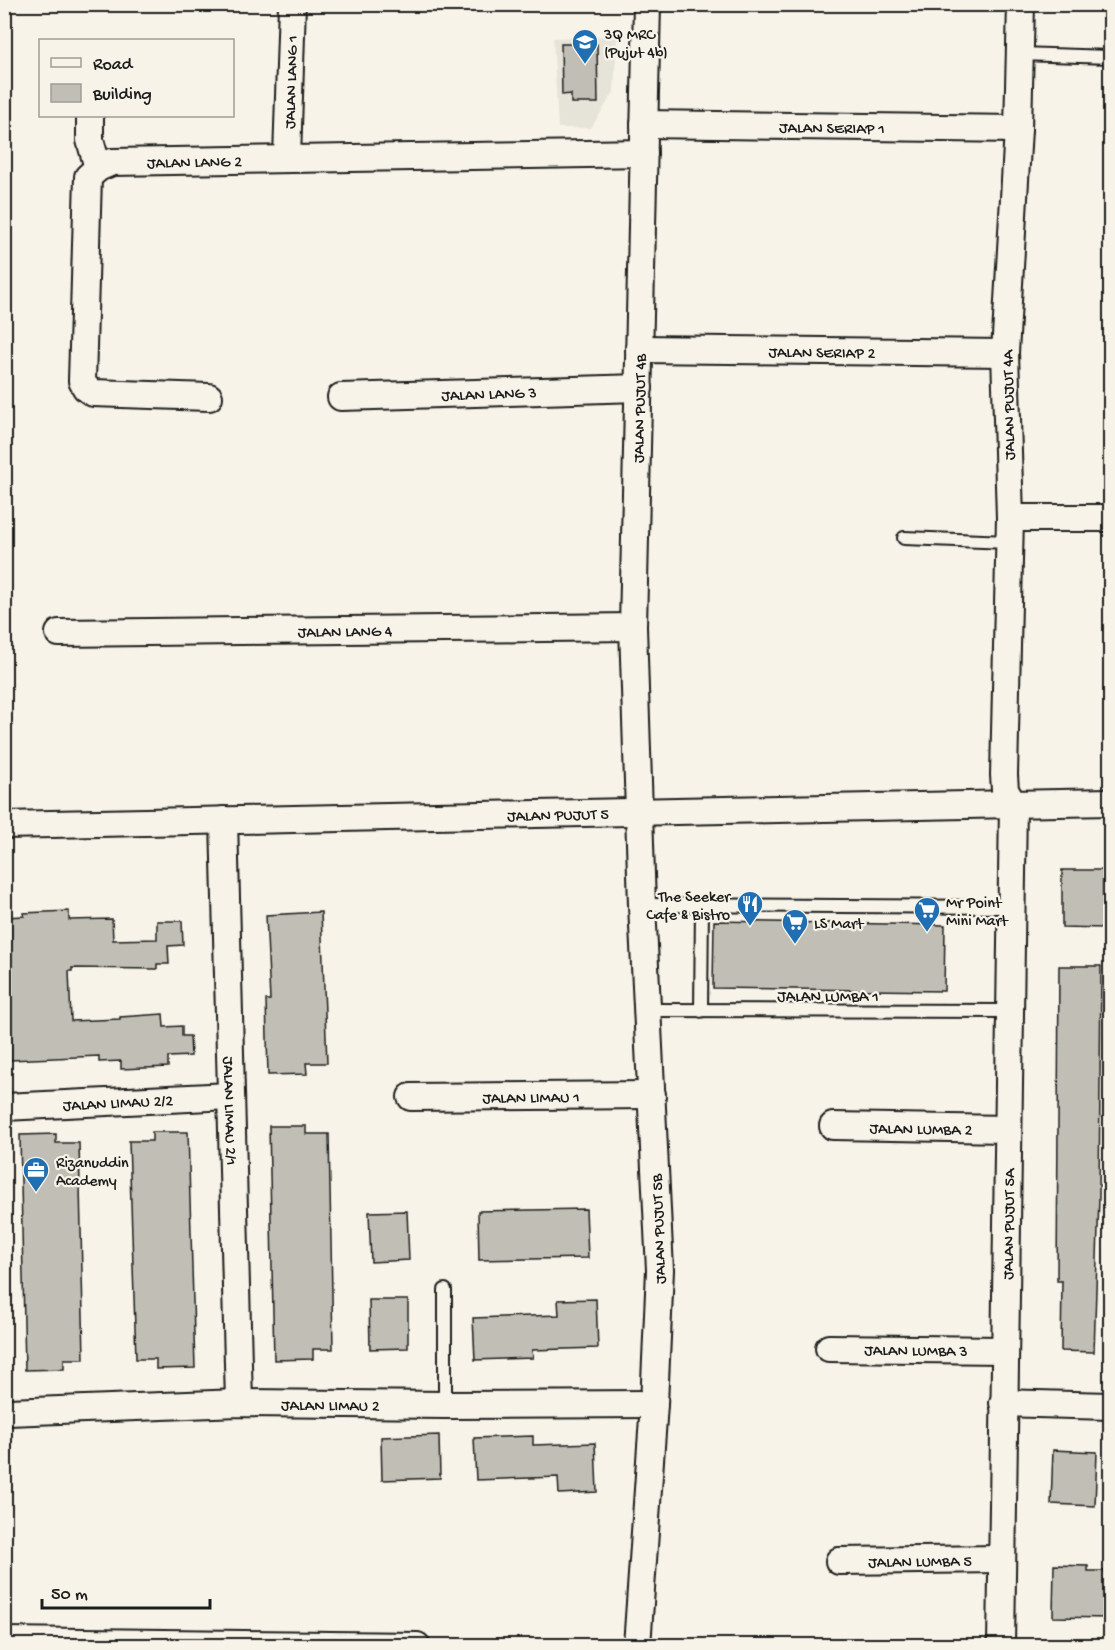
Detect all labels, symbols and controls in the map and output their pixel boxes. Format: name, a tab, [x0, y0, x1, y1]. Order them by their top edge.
school or university icon: 3Q MRC (Pujut 4b)	[570, 27, 600, 65]
place label: 3Q MRC (Pujut 4b)	[603, 27, 668, 64]
street label: JALAN LANG 1	[282, 35, 304, 129]
legend	[39, 39, 234, 117]
text: Road	[93, 55, 134, 76]
text: Building	[92, 85, 152, 106]
street label: JALAN SERIAP 1	[779, 120, 885, 140]
street label: JALAN LANG 2	[147, 154, 242, 174]
street label: JALAN SERIAP 2	[768, 344, 876, 365]
street label: JALAN PUJUT 4A	[1000, 348, 1021, 460]
street label: JALAN PUJUT 4B	[631, 353, 652, 463]
street label: JALAN LANG 3	[441, 385, 537, 407]
street label: JALAN LANG 4	[298, 624, 393, 644]
street label: JALAN PUJUT 5	[507, 806, 609, 828]
place label: The Seeker Cafe & Bistro	[646, 889, 731, 926]
restaurant icon: The Seeker Cafe & Bistro	[735, 889, 765, 927]
supermarket icon: Mr Point Mini Mart	[912, 895, 942, 933]
place label: Mr Point Mini Mart	[946, 895, 1009, 932]
supermarket icon: LS Mart	[780, 907, 810, 945]
place label: LS Mart	[814, 916, 865, 935]
street label: JALAN LUMBA 1	[777, 989, 879, 1008]
street label: JALAN LIMAU 2/1	[217, 1056, 239, 1166]
street label: JALAN LIMAU 1	[482, 1090, 580, 1109]
street label: JALAN LIMAU 2/2	[62, 1093, 174, 1117]
street label: JALAN LUMBA 2	[869, 1121, 973, 1141]
office icon: Rizanuddin Academy	[21, 1155, 51, 1193]
place label: Rizanuddin Academy	[56, 1155, 129, 1192]
street label: JALAN PUJUT 5A	[1000, 1167, 1021, 1280]
street label: JALAN PUJUT 5B	[649, 1173, 672, 1284]
street label: JALAN LUMBA 3	[864, 1342, 968, 1363]
street label: JALAN LIMAU 2	[281, 1397, 380, 1417]
street label: JALAN LUMBA 5	[868, 1553, 972, 1574]
scale bar	[42, 1572, 210, 1610]
text: 50 m	[51, 1585, 88, 1606]

